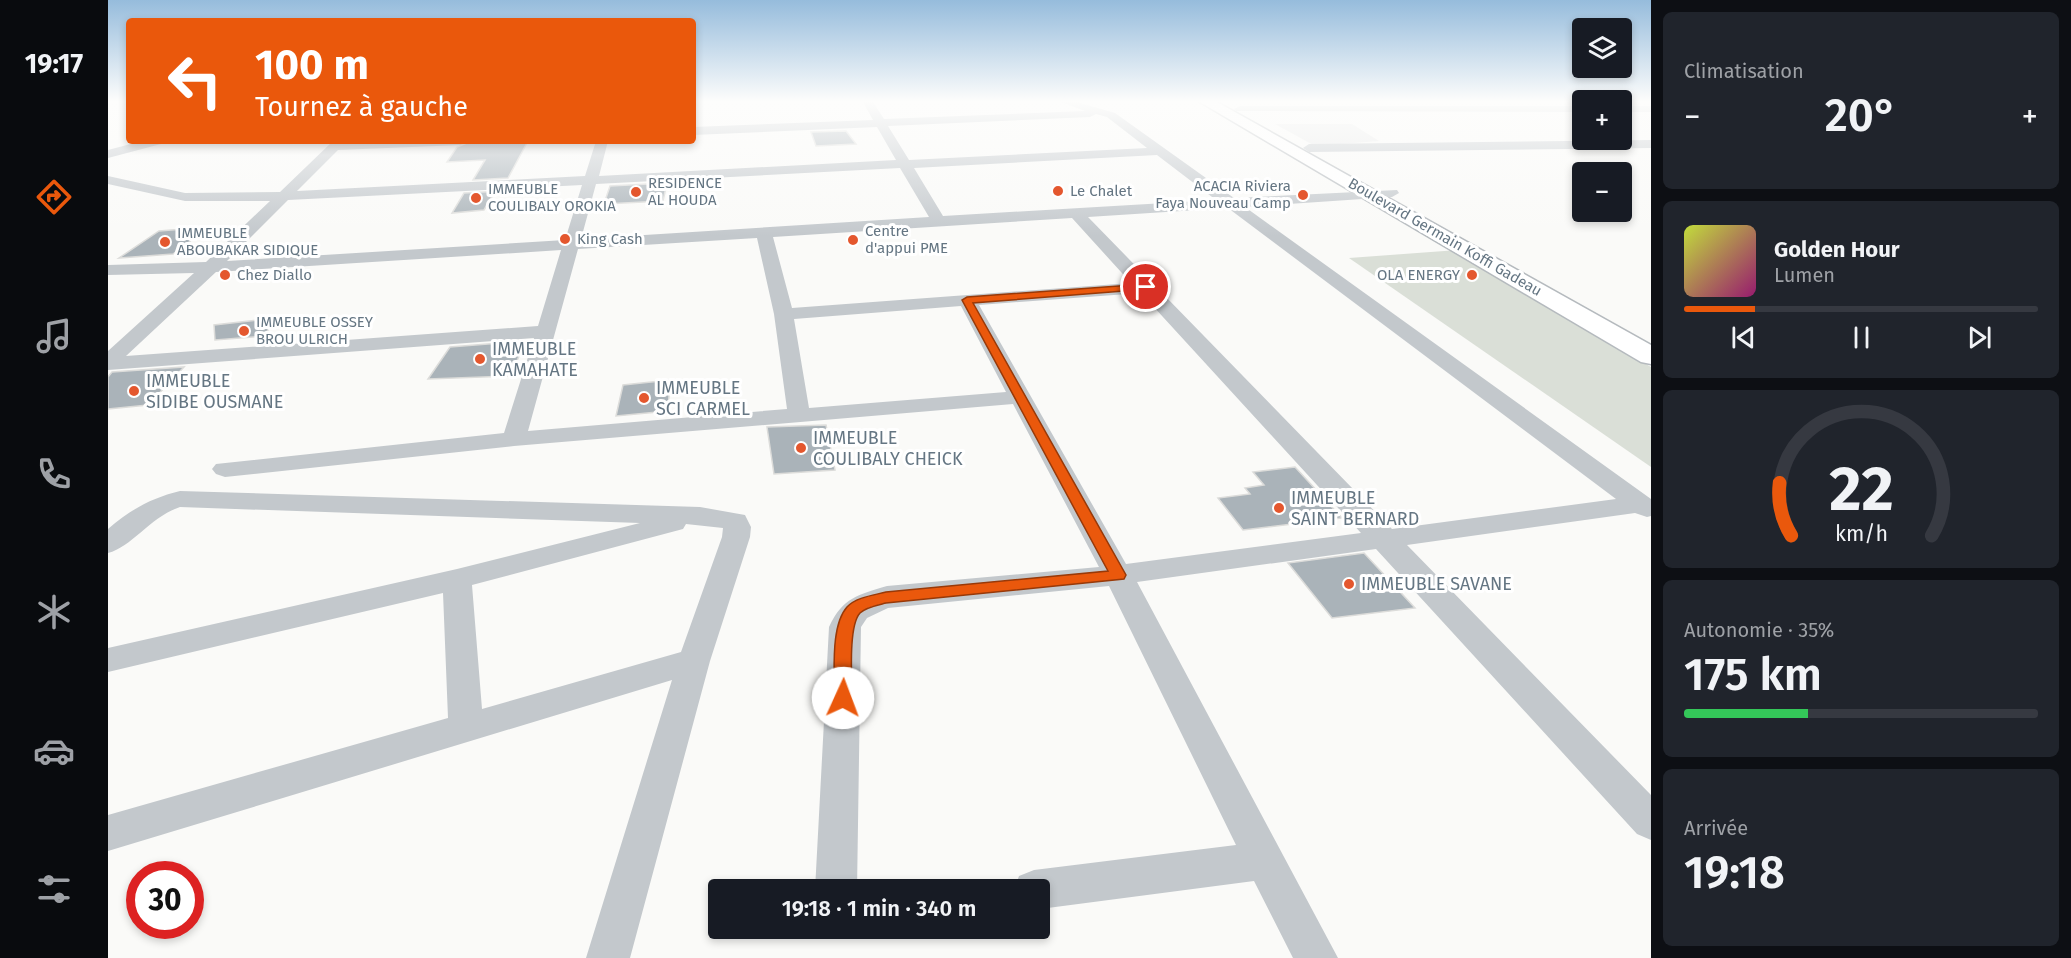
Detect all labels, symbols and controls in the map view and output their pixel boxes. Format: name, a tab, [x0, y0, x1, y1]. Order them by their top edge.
map controls	[1572, 18, 1632, 222]
button: layers	[1572, 18, 1632, 78]
text: 100 m	[255, 40, 369, 90]
icon: left	[156, 42, 234, 120]
text: 19:17	[25, 48, 83, 80]
text: Climatisation	[1684, 59, 1804, 83]
text: 20°	[1825, 89, 1897, 143]
button: +	[1572, 90, 1632, 150]
text: Tournez à gauche	[255, 91, 468, 123]
text: −	[1684, 97, 1701, 137]
text: +	[2022, 97, 2038, 137]
button: −	[1572, 162, 1632, 222]
place label: RESIDENCE AL HOUDA	[648, 174, 722, 209]
street label: Boulevard Germain Koffi Gadeau	[1345, 174, 1545, 300]
icon: directions	[33, 176, 75, 218]
place label: ACACIA Riviera Faya Nouveau Camp	[1155, 177, 1291, 212]
place label: IMMEUBLE COULIBALY OROKIA	[488, 180, 616, 215]
place label: Le Chalet	[1070, 182, 1133, 200]
marker: Le Chalet	[1051, 184, 1065, 198]
marker: RESIDENCE AL HOUDA	[629, 185, 643, 199]
marker: ACACIA Riviera Faya Nouveau Camp	[1296, 188, 1310, 202]
marker: IMMEUBLE COULIBALY OROKIA	[469, 191, 483, 205]
place label: Centre d'appui PME	[865, 222, 948, 257]
place label: IMMEUBLE ABOUBAKAR SIDIQUE	[177, 224, 318, 259]
place label: King Cash	[577, 230, 643, 248]
marker: King Cash	[558, 232, 572, 246]
marker: Centre d'appui PME	[846, 233, 860, 247]
marker: IMMEUBLE ABOUBAKAR SIDIQUE	[158, 235, 172, 249]
text: Golden Hour	[1774, 236, 1900, 263]
pin	[1120, 261, 1171, 312]
text: Lumen	[1774, 263, 1835, 287]
place label: Chez Diallo	[237, 266, 312, 284]
place label: OLA ENERGY	[1377, 266, 1461, 284]
marker: Chez Diallo	[218, 268, 232, 282]
marker: OLA ENERGY	[1465, 268, 1479, 282]
icon: arrive	[1129, 270, 1162, 303]
place label: IMMEUBLE OSSEY BROU ULRICH	[256, 313, 374, 348]
icon: music	[33, 315, 75, 357]
icon: previous	[1727, 321, 1760, 354]
icon: pause	[1845, 321, 1878, 354]
icon: next	[1963, 321, 1996, 354]
marker: IMMEUBLE OSSEY BROU ULRICH	[237, 324, 251, 338]
place label: IMMEUBLE KAMAHATE	[492, 338, 578, 381]
marker: IMMEUBLE KAMAHATE	[473, 352, 487, 366]
place label: IMMEUBLE SIDIBE OUSMANE	[146, 370, 283, 413]
place label: IMMEUBLE SCI CARMEL	[656, 377, 750, 420]
marker: IMMEUBLE SIDIBE OUSMANE	[127, 384, 141, 398]
marker: IMMEUBLE SCI CARMEL	[637, 391, 651, 405]
place label: IMMEUBLE COULIBALY CHEICK	[813, 427, 963, 470]
marker: IMMEUBLE COULIBALY CHEICK	[794, 441, 808, 455]
text: 22	[1829, 452, 1893, 527]
icon: phone	[33, 453, 75, 495]
place label: IMMEUBLE SAINT BERNARD	[1291, 487, 1419, 530]
marker: IMMEUBLE SAINT BERNARD	[1272, 501, 1286, 515]
text: km/h	[1834, 521, 1888, 547]
place label: IMMEUBLE SAVANE	[1361, 573, 1512, 595]
marker: IMMEUBLE SAVANE	[1342, 577, 1356, 591]
icon: climate	[33, 591, 75, 633]
text: Autonomie · 35%	[1684, 618, 1834, 642]
text: 175 km	[1684, 648, 1822, 702]
position arrow	[811, 666, 875, 730]
icon: car	[33, 730, 75, 772]
text: Arrivée	[1684, 816, 1748, 840]
text: 19:18	[1684, 846, 1785, 900]
speed limit sign: 30	[126, 861, 204, 939]
icon: filters	[33, 868, 75, 910]
text: 19:18 · 1 min · 340 m	[782, 895, 976, 922]

